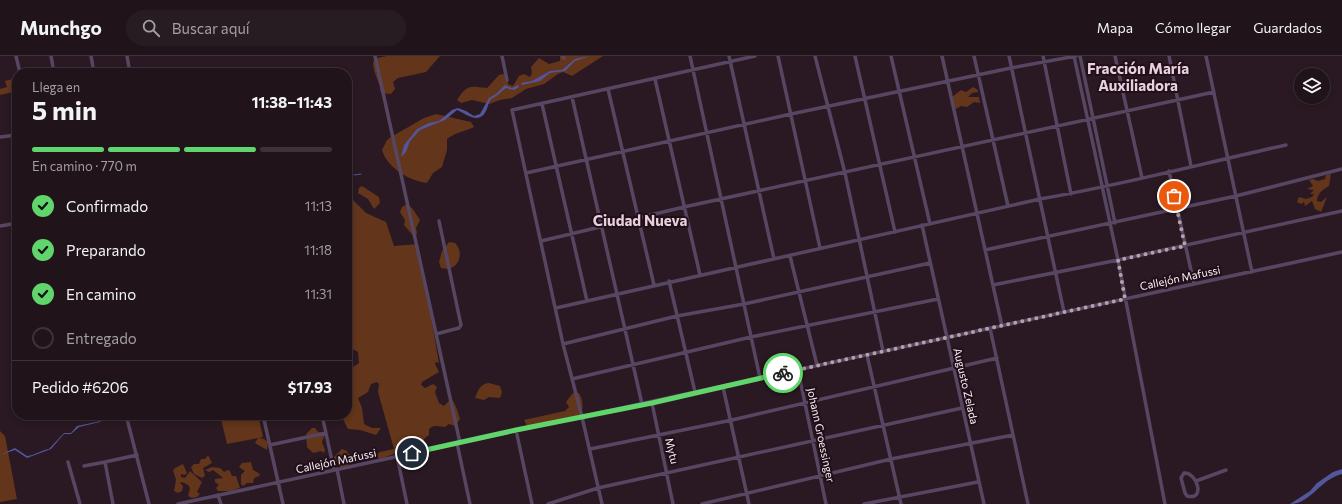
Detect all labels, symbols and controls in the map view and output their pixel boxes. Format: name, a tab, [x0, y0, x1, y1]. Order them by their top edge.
search box	[126, 10, 406, 46]
text: Munchgo	[20, 16, 102, 39]
icon: search	[140, 17, 162, 39]
text: Buscar aquí	[172, 19, 250, 37]
text: Mapa	[1097, 19, 1133, 36]
text: Cómo llegar	[1155, 19, 1231, 36]
text: Guardados	[1253, 19, 1322, 36]
district label: Fracción María Auxiliadora	[1087, 59, 1189, 94]
map controls	[1294, 68, 1330, 104]
button: layers	[1294, 68, 1330, 104]
text: Llega en	[32, 79, 80, 95]
text: 11:38–11:43	[252, 93, 332, 111]
text: 5 min	[32, 94, 97, 125]
text: En camino · 770 m	[32, 158, 137, 174]
pin	[1157, 179, 1191, 213]
icon: bag	[1163, 185, 1185, 207]
icon: check	[32, 195, 54, 217]
text: Confirmado	[66, 197, 148, 215]
text: 11:13	[305, 198, 332, 214]
district label: Ciudad Nueva	[593, 211, 687, 229]
icon: check	[32, 239, 54, 261]
text: Preparando	[66, 241, 146, 259]
text: 11:18	[304, 242, 332, 258]
street label: Callejón Mafussi	[1138, 263, 1221, 292]
icon: check	[32, 283, 54, 305]
text: En camino	[66, 285, 136, 303]
text: 11:31	[305, 286, 332, 302]
text: Entregado	[66, 329, 137, 347]
street label: Augusto Zelada	[951, 347, 982, 425]
courier	[763, 353, 803, 393]
icon: bike	[772, 362, 794, 384]
text: Pedido #6206	[32, 378, 129, 396]
text: $17.93	[288, 378, 332, 396]
street label: Johann Groessinger	[804, 386, 838, 484]
pin	[395, 436, 429, 470]
street label: Mytu	[663, 436, 682, 465]
icon: home	[401, 442, 423, 464]
street label: Callejón Mafussi	[294, 446, 377, 475]

